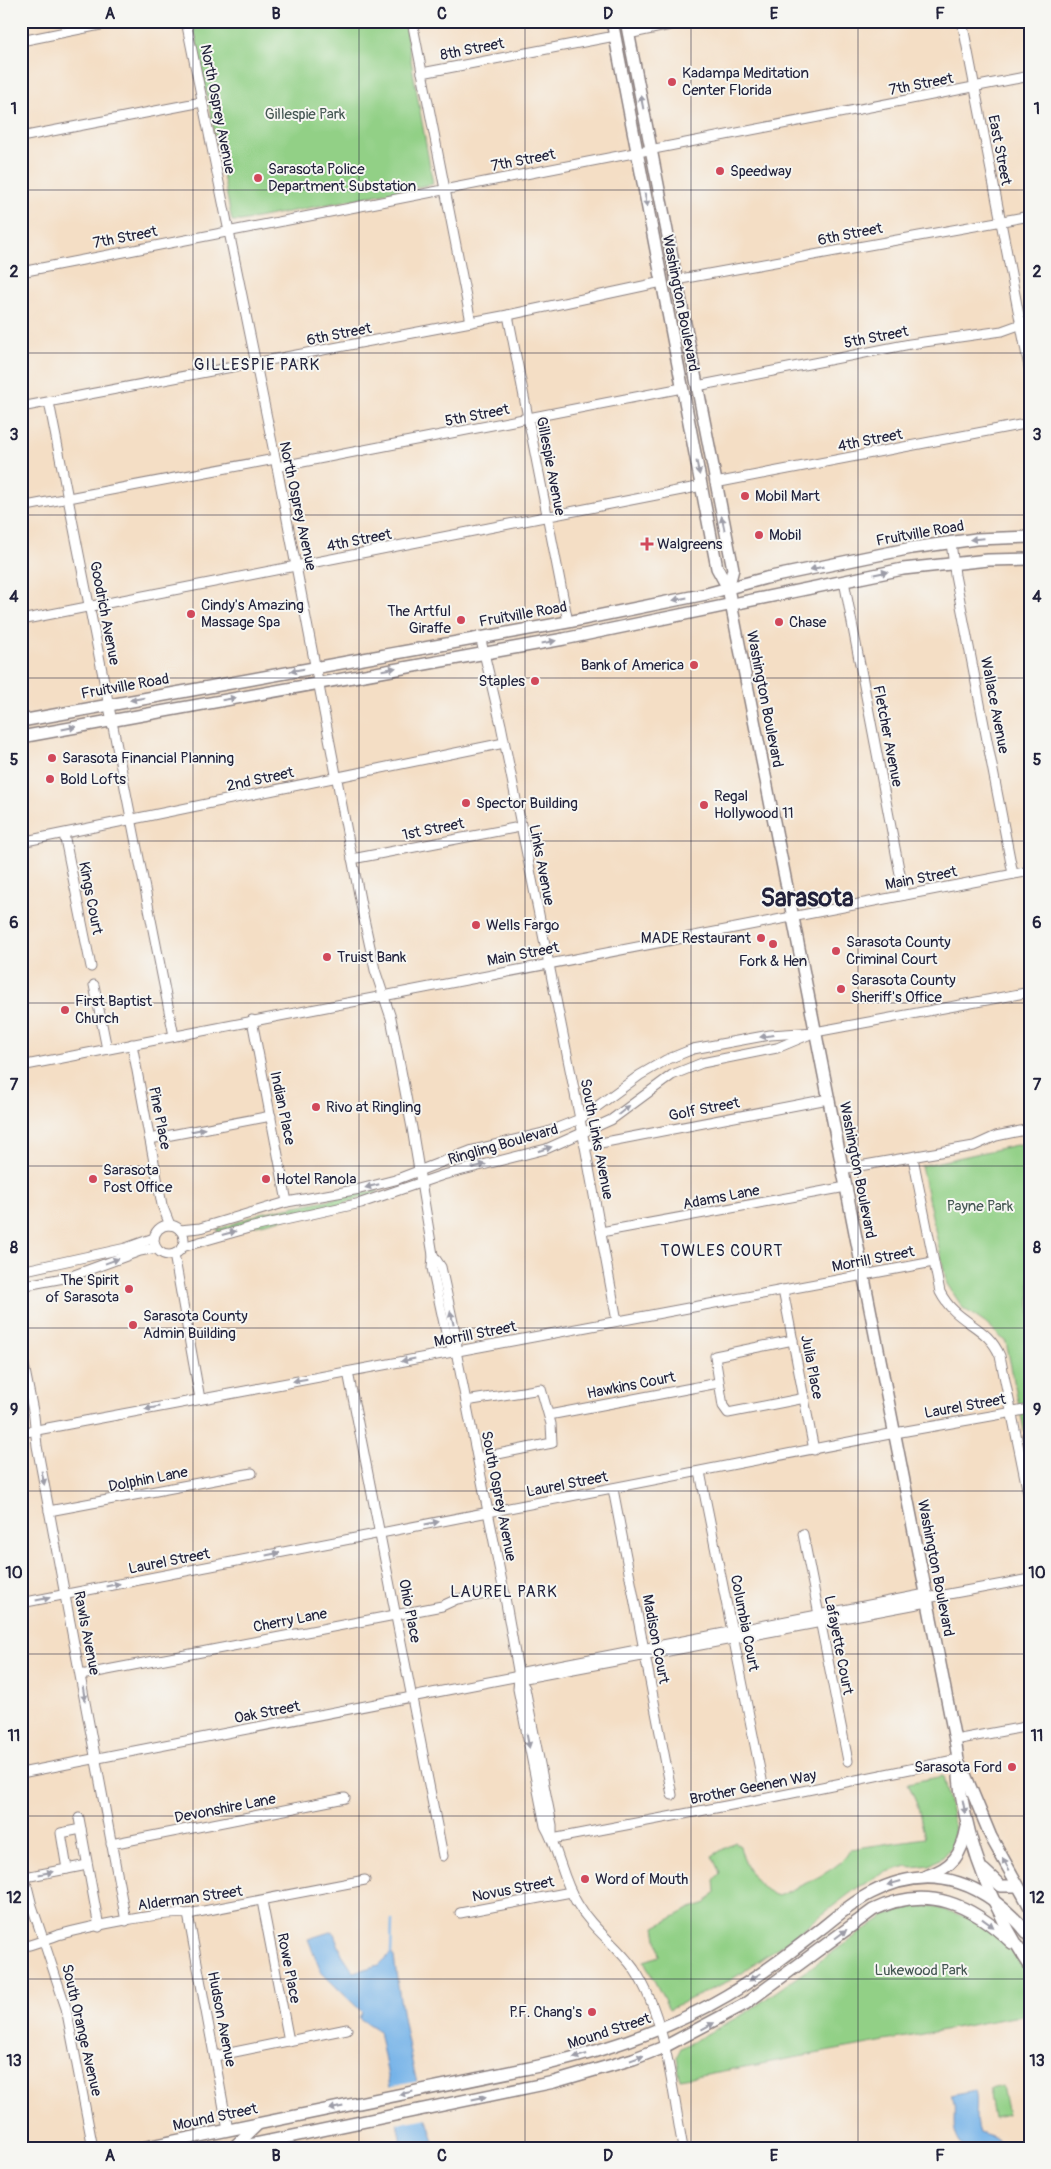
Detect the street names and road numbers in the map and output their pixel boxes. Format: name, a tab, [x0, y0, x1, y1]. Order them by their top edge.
street label: 8th Street	[439, 34, 507, 65]
street label: North Osprey Avenue	[196, 43, 239, 176]
street label: 7th Street	[887, 69, 956, 100]
street label: East Street	[983, 113, 1016, 188]
street label: 7th Street	[489, 145, 558, 176]
street label: 6th Street	[816, 219, 885, 250]
street label: 7th Street	[91, 222, 160, 253]
street label: Washington Boulevard	[658, 233, 703, 373]
street label: 6th Street	[305, 319, 374, 350]
street label: 5th Street	[842, 322, 911, 353]
street label: 5th Street	[443, 400, 512, 431]
street label: Gillespie Avenue	[532, 415, 570, 518]
street label: 4th Street	[836, 425, 905, 456]
street label: North Osprey Avenue	[275, 440, 321, 573]
street label: Fruitville Road	[875, 516, 966, 551]
street label: 4th Street	[325, 525, 394, 556]
street label: Goodrich Avenue	[85, 560, 124, 667]
street label: Fruitville Road	[478, 597, 569, 632]
street label: Washington Boulevard	[742, 629, 787, 769]
street label: Wallace Avenue	[976, 655, 1013, 756]
street label: Fruitville Road	[80, 669, 171, 704]
street label: Fletcher Avenue	[868, 684, 907, 789]
street label: 2nd Street	[225, 763, 296, 796]
street label: 1st Street	[401, 814, 467, 845]
street label: Links Avenue	[524, 823, 559, 908]
street label: Kings Court	[74, 860, 107, 937]
street label: Main Street	[884, 862, 960, 895]
street label: Main Street	[486, 938, 562, 971]
street label: Indian Place	[265, 1070, 300, 1147]
street label: South Links Avenue	[575, 1077, 618, 1202]
street label: Pine Place	[144, 1085, 175, 1152]
street label: Golf Street	[667, 1093, 742, 1126]
street label: Washington Boulevard	[835, 1100, 880, 1240]
street label: Ringling Boulevard	[446, 1120, 560, 1169]
street label: Adams Lane	[681, 1181, 762, 1214]
street label: Morrill Street	[830, 1242, 917, 1277]
street label: Morrill Street	[432, 1317, 519, 1352]
street label: Julia Place	[796, 1333, 827, 1401]
street label: Hawkins Court	[585, 1367, 678, 1403]
street label: Laurel Street	[923, 1390, 1008, 1423]
street label: South Osprey Avenue	[477, 1429, 521, 1563]
street label: Dolphin Lane	[107, 1462, 190, 1496]
street label: Laurel Street	[525, 1467, 610, 1502]
street label: Washington Boulevard	[913, 1498, 958, 1638]
street label: Laurel Street	[127, 1544, 212, 1579]
street label: Columbia Court	[726, 1573, 763, 1674]
street label: Ohio Place	[394, 1578, 425, 1645]
street label: Rawls Avenue	[69, 1589, 104, 1677]
street label: Madison Court	[638, 1593, 674, 1686]
street label: Lafayette Court	[820, 1594, 858, 1697]
street label: Cherry Lane	[252, 1604, 329, 1637]
street label: Oak Street	[233, 1697, 303, 1728]
street label: Brother Geenen Way	[688, 1766, 819, 1809]
street label: Devonshire Lane	[173, 1789, 278, 1828]
street label: Novus Street	[470, 1872, 557, 1907]
street label: Alderman Street	[136, 1882, 245, 1915]
street label: Rowe Place	[272, 1931, 305, 2005]
street label: South Orange Avenue	[57, 1962, 106, 2099]
street label: Hudson Avenue	[203, 1970, 240, 2069]
street label: Mound Street	[565, 2009, 654, 2054]
street label: Mound Street	[171, 2099, 260, 2136]

